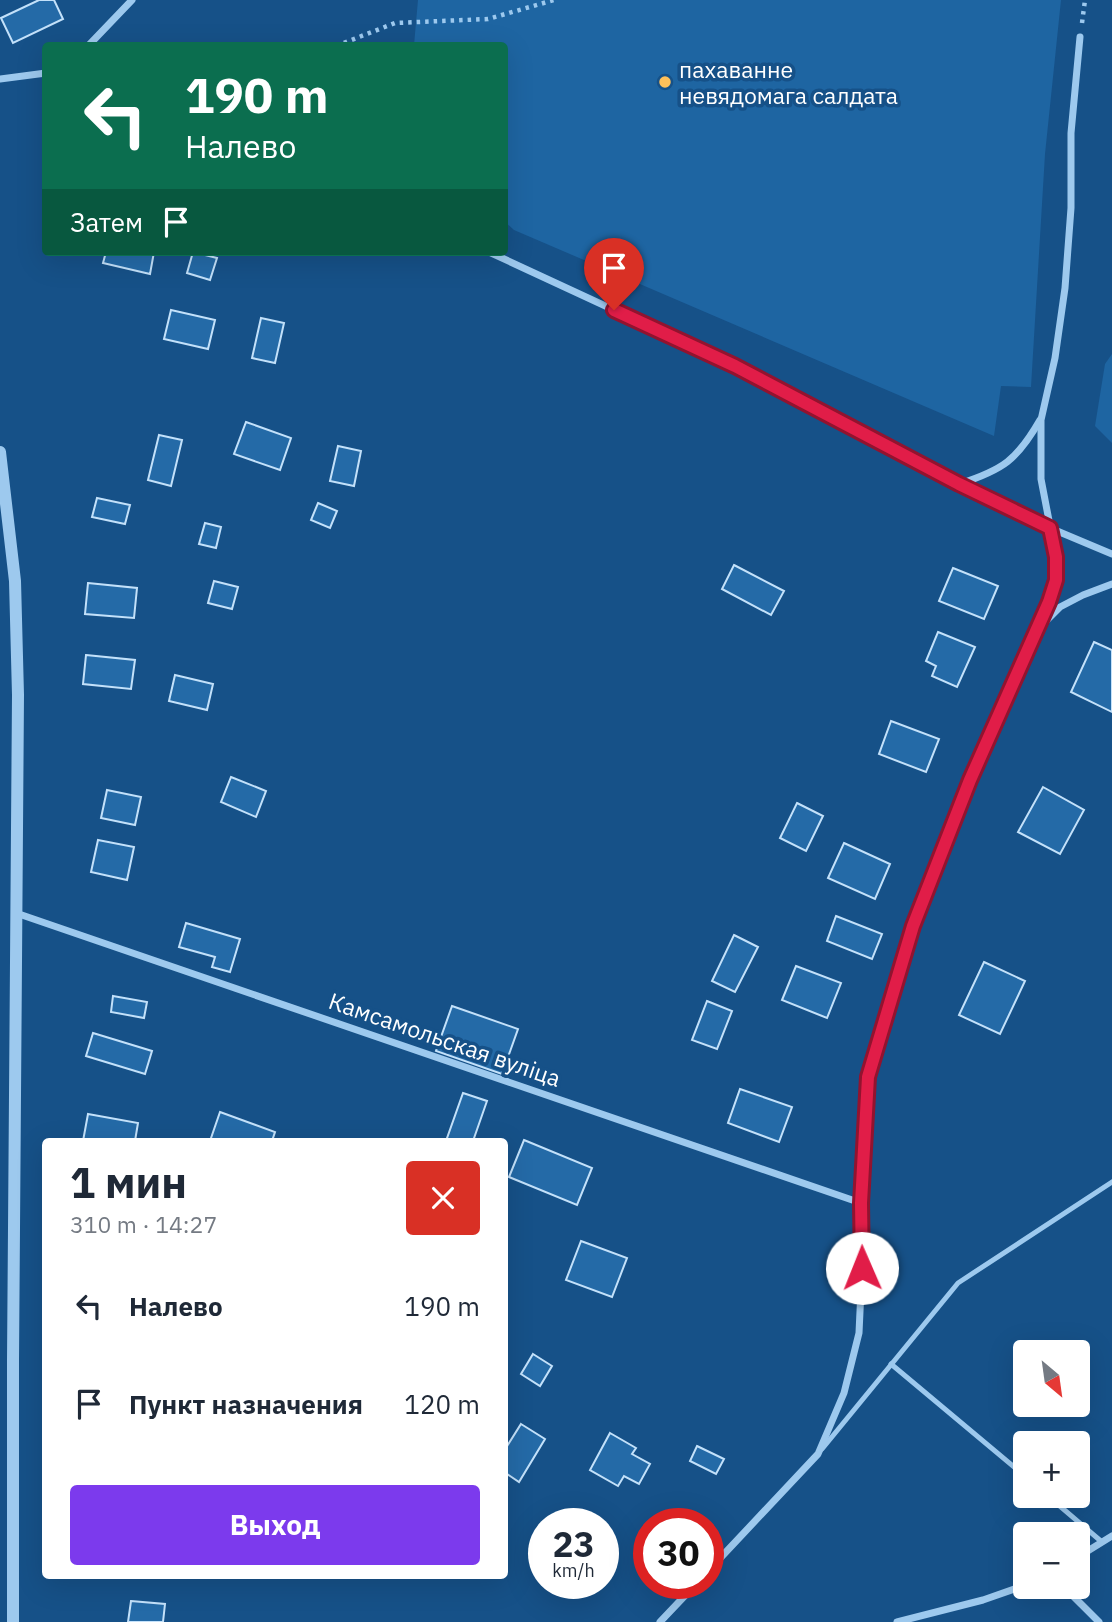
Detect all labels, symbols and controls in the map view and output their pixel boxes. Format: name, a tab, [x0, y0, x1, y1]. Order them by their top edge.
place label: пахаванне невядомага салдата	[679, 54, 898, 110]
text: 190 m	[185, 63, 329, 126]
icon: left	[70, 70, 161, 161]
marker: пахаванне невядомага салдата	[657, 74, 673, 90]
text: Налево	[185, 125, 296, 167]
icon: arrive	[157, 203, 195, 241]
text: Затем	[70, 205, 143, 239]
pin	[584, 238, 644, 310]
icon: arrive	[595, 249, 633, 287]
street label: Камсамольская вуліца	[325, 985, 565, 1093]
text: 1 мин	[70, 1155, 187, 1210]
button: close	[406, 1161, 480, 1235]
text: 310 m · 14:27	[70, 1209, 217, 1239]
position arrow	[825, 1231, 899, 1305]
icon: left	[70, 1287, 108, 1325]
text: Налево	[129, 1289, 223, 1323]
text: 190 m	[404, 1289, 480, 1323]
north arrow	[1013, 1340, 1090, 1418]
map controls	[1013, 1340, 1090, 1599]
icon: arrive	[70, 1385, 108, 1423]
text: Пункт назначения	[129, 1387, 363, 1421]
text: 120 m	[404, 1387, 480, 1421]
button: +	[1013, 1431, 1090, 1508]
button: Выход	[70, 1485, 480, 1565]
speed limit sign: 30	[633, 1508, 724, 1599]
text: 23	[552, 1521, 595, 1567]
button: −	[1013, 1522, 1090, 1599]
text: km/h	[552, 1559, 595, 1582]

